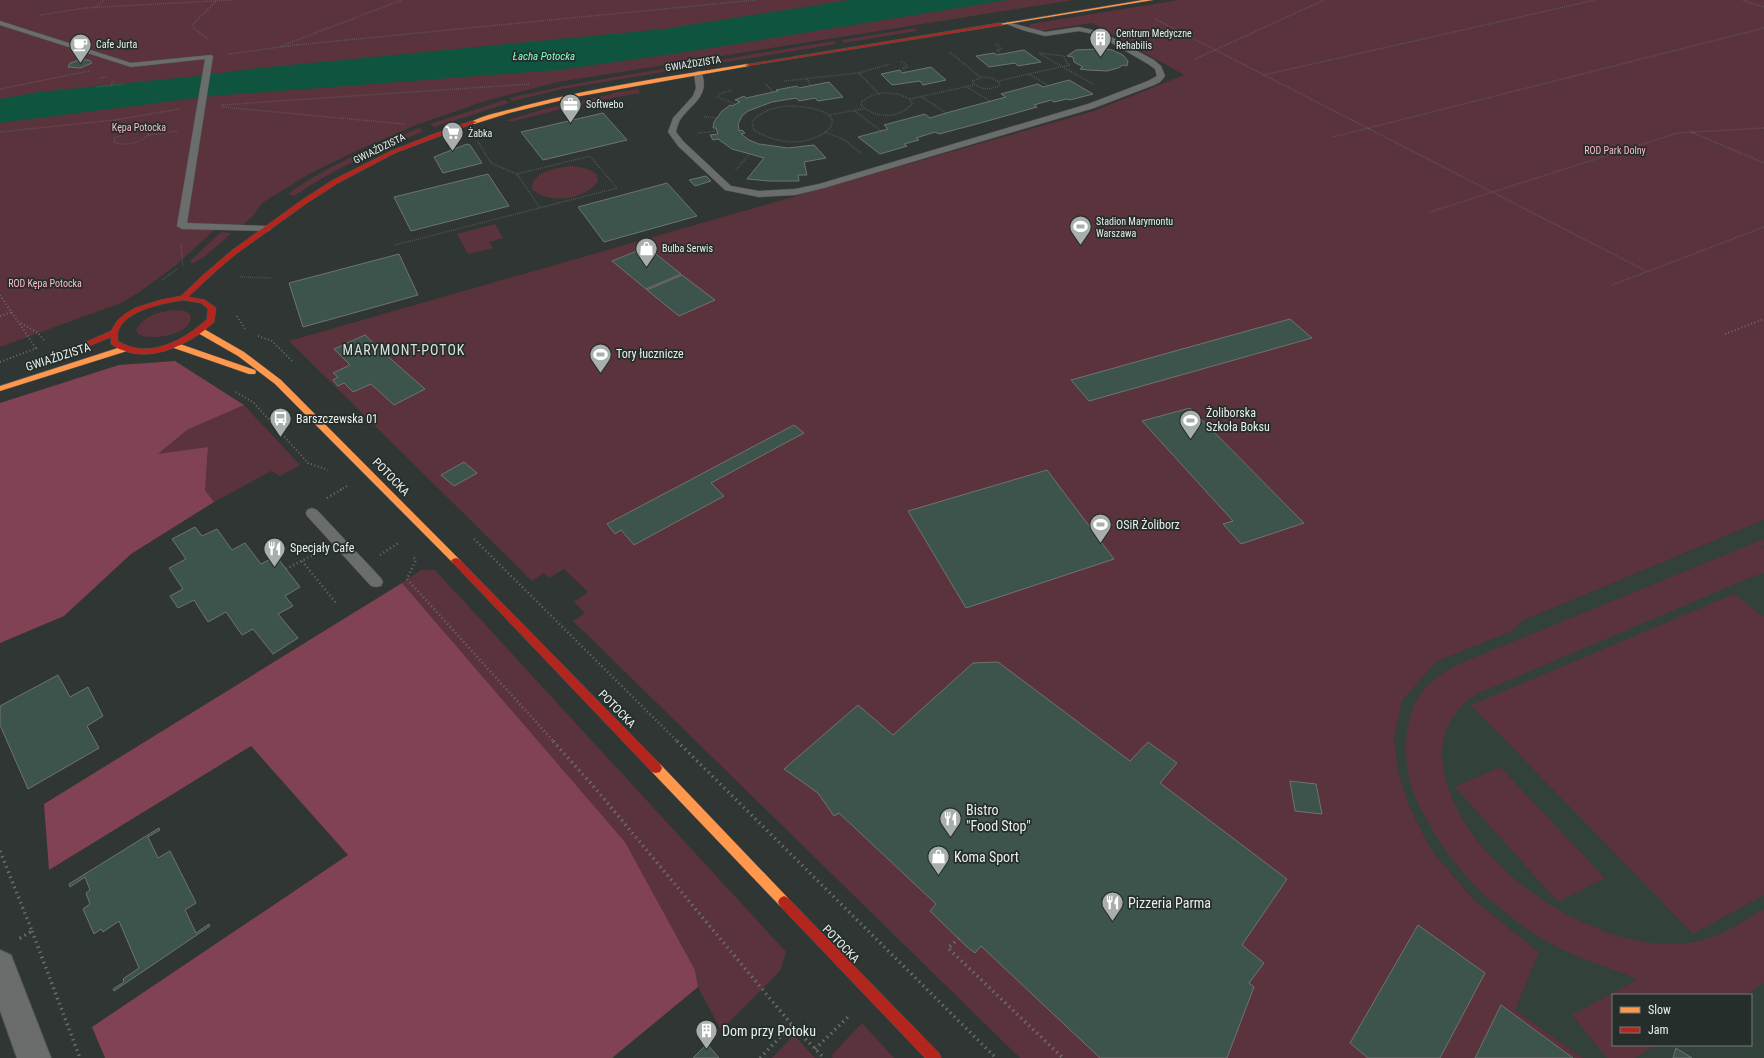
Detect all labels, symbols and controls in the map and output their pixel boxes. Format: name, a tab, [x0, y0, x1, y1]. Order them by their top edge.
building icon: Centrum Medyczne Rehabilis	[1087, 26, 1113, 59]
place label: Centrum Medyczne Rehabilis	[1116, 28, 1192, 51]
cafe icon: Cafe Jurta	[67, 31, 93, 64]
place label: Cafe Jurta	[96, 39, 137, 50]
water label: Łacha Potocka	[513, 50, 575, 63]
street label: GWIAŹDZISTA	[664, 53, 722, 73]
office icon: Softwebo	[558, 91, 584, 124]
place label: Softwebo	[586, 99, 623, 110]
supermarket icon: Żabka	[440, 120, 466, 153]
park label: Kępa Potocka	[112, 122, 166, 133]
place label: Żabka	[468, 127, 492, 139]
street label: GWIAŹDZISTA	[351, 130, 407, 166]
park label: ROD Park Dolny	[1584, 145, 1646, 156]
sports icon: Stadion Marymontu Warszawa	[1067, 214, 1093, 247]
place label: Stadion Marymontu Warszawa	[1096, 216, 1173, 239]
shop icon: Bulba Serwis	[633, 235, 659, 268]
place label: Bulba Serwis	[662, 243, 713, 254]
park label: ROD Kępa Potocka	[8, 278, 82, 289]
street label: GWIAŹDZISTA	[23, 339, 92, 374]
sports icon: Tory łucznicze	[588, 341, 614, 374]
district label: MARYMONT-POTOK	[343, 342, 466, 358]
place label: Tory łucznicze	[616, 347, 684, 361]
place label: Żoliborska Szkoła Boksu	[1206, 405, 1270, 434]
bus stop icon: Barszczewska 01	[267, 406, 293, 439]
sports icon: Żoliborska Szkoła Boksu	[1178, 407, 1204, 440]
place label: Barszczewska 01	[296, 412, 378, 426]
street label: POTOCKA	[370, 455, 413, 499]
sports icon: OSiR Żoliborz	[1088, 512, 1114, 545]
place label: OSiR Żoliborz	[1116, 517, 1180, 532]
restaurant icon: Specjały Cafe	[261, 535, 287, 568]
place label: Specjały Cafe	[290, 541, 355, 555]
street label: POTOCKA	[596, 687, 639, 731]
place label: Bistro "Food Stop"	[966, 802, 1031, 834]
restaurant icon: Bistro "Food Stop"	[938, 805, 964, 838]
shop icon: Koma Sport	[925, 844, 951, 877]
place label: Koma Sport	[954, 849, 1019, 865]
restaurant icon: Pizzeria Parma	[1100, 890, 1126, 923]
place label: Pizzeria Parma	[1128, 895, 1211, 911]
street label: POTOCKA	[820, 922, 863, 966]
legend	[1612, 994, 1752, 1046]
text: Slow	[1648, 1003, 1671, 1017]
building icon: Dom przy Potoku	[694, 1018, 720, 1051]
place label: Dom przy Potoku	[722, 1023, 816, 1039]
text: Jam	[1648, 1023, 1669, 1037]

